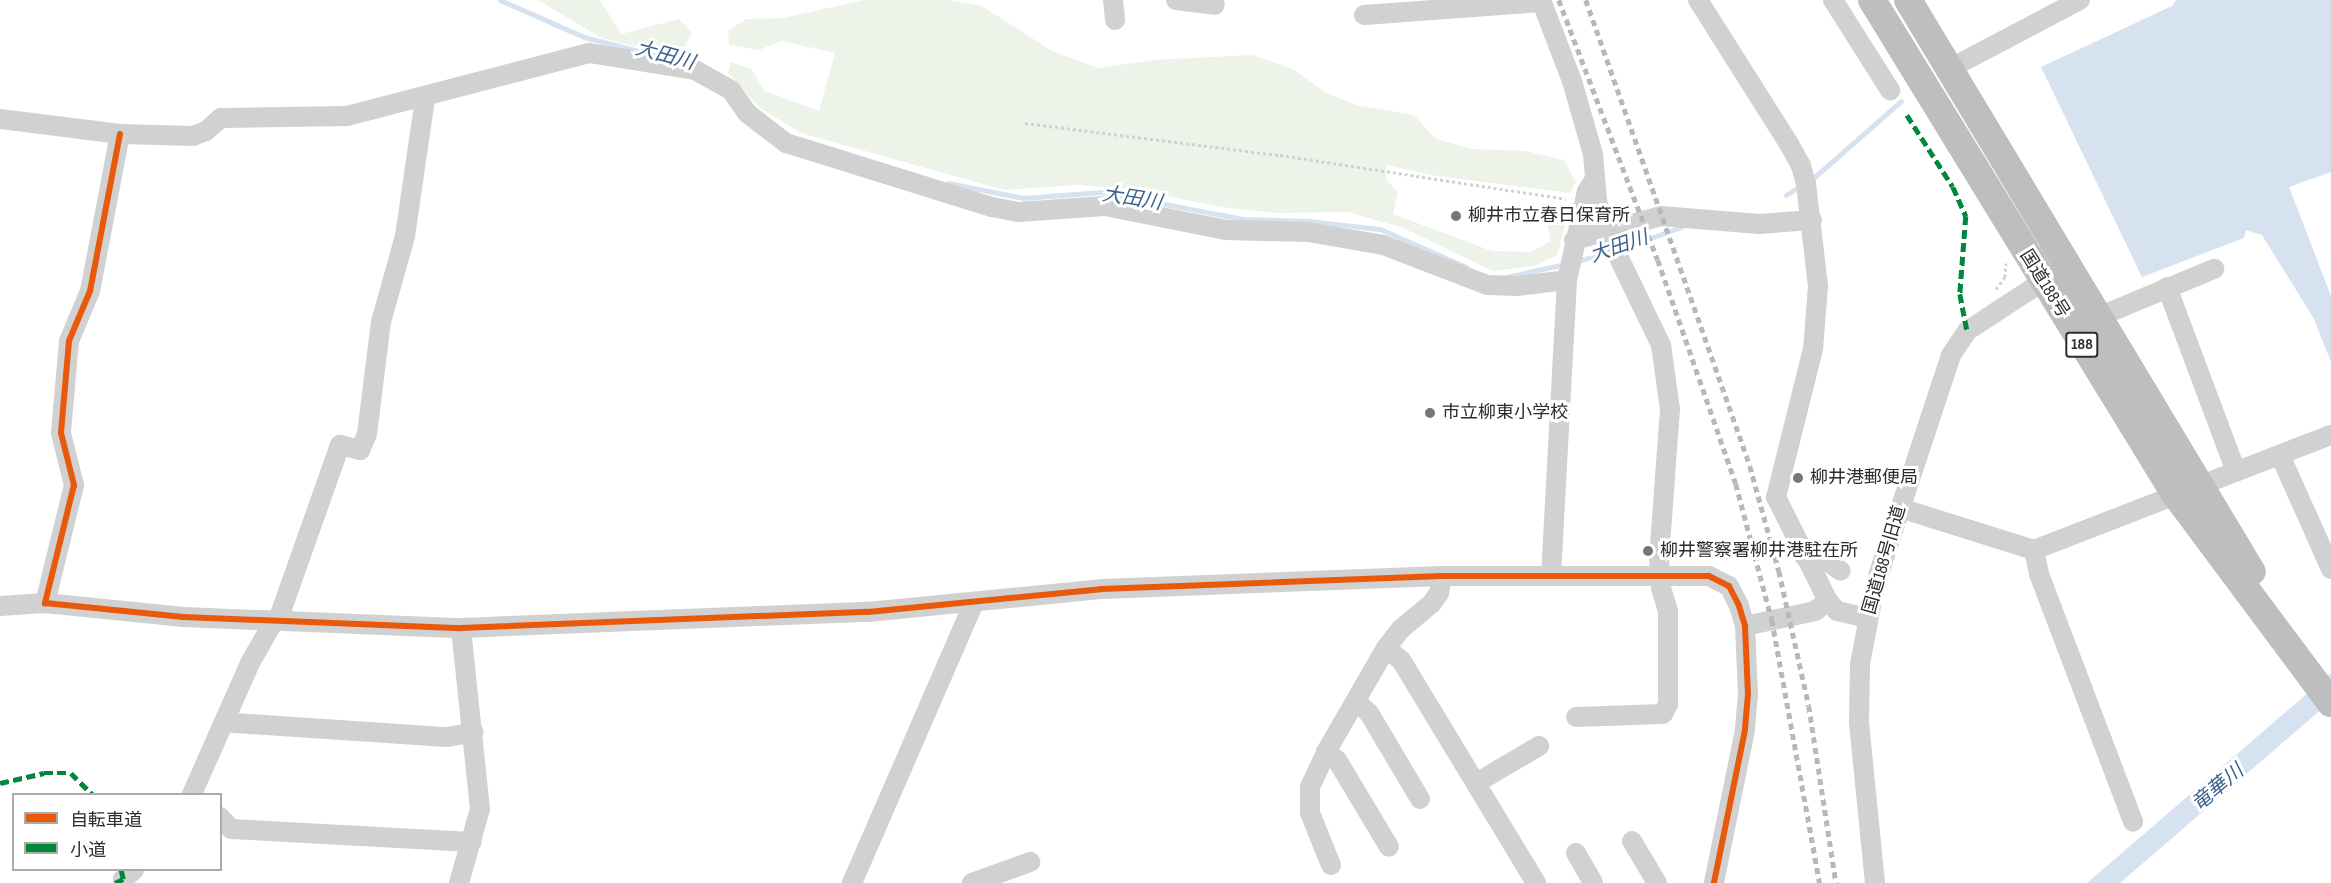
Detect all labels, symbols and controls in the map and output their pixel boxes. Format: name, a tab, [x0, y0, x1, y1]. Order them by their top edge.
water label: 大田川	[633, 37, 697, 75]
water label: 大田川	[1100, 182, 1164, 216]
place label: 柳井市立春日保育所	[1468, 205, 1630, 227]
marker: 柳井市立春日保育所	[1449, 209, 1463, 223]
water label: 大田川	[1587, 226, 1651, 268]
street label: 国道188号	[2015, 246, 2073, 322]
road number: 188	[2064, 332, 2100, 358]
place label: 市立柳東小学校	[1442, 402, 1568, 424]
marker: 市立柳東小学校	[1423, 406, 1437, 420]
place label: 柳井港郵便局	[1810, 467, 1918, 489]
marker: 柳井港郵便局	[1791, 471, 1805, 485]
street label: 国道188号旧道	[1859, 503, 1911, 617]
place label: 柳井警察署柳井港駐在所	[1660, 540, 1858, 562]
marker: 柳井警察署柳井港駐在所	[1641, 544, 1655, 558]
water label: 竜華川	[2187, 760, 2249, 816]
legend	[12, 793, 222, 871]
text: 自転車道	[70, 810, 142, 831]
text: 小道	[70, 840, 106, 861]

